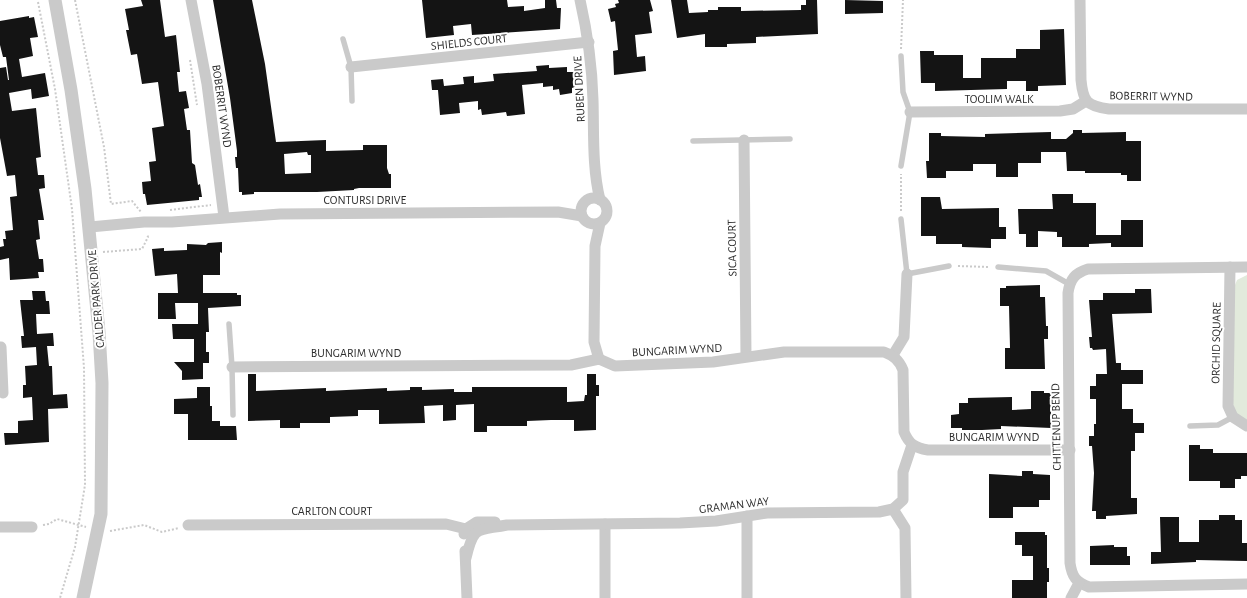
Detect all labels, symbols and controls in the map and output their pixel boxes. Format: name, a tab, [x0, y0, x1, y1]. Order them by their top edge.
street label: SHIELDS COURT	[430, 32, 508, 52]
street label: RUBEN DRIVE	[571, 55, 587, 122]
street label: BOBERRIT WYND	[210, 64, 234, 148]
street label: BOBERRIT WYND	[1109, 89, 1193, 103]
street label: TOOLIM WALK	[964, 93, 1034, 105]
street label: CONTURSI DRIVE	[324, 194, 407, 206]
street label: SICA COURT	[725, 219, 738, 277]
street label: CALDER PARK DRIVE	[86, 249, 106, 348]
street label: ORCHID SQUARE	[1209, 302, 1224, 384]
street label: BUNGARIM WYND	[632, 342, 723, 358]
street label: BUNGARIM WYND	[311, 347, 401, 359]
street label: CHITTENUP BEND	[1049, 383, 1063, 471]
street label: BUNGARIM WYND	[949, 431, 1039, 443]
street label: GRAMAN WAY	[698, 495, 770, 515]
street label: CARLTON COURT	[292, 505, 373, 517]

